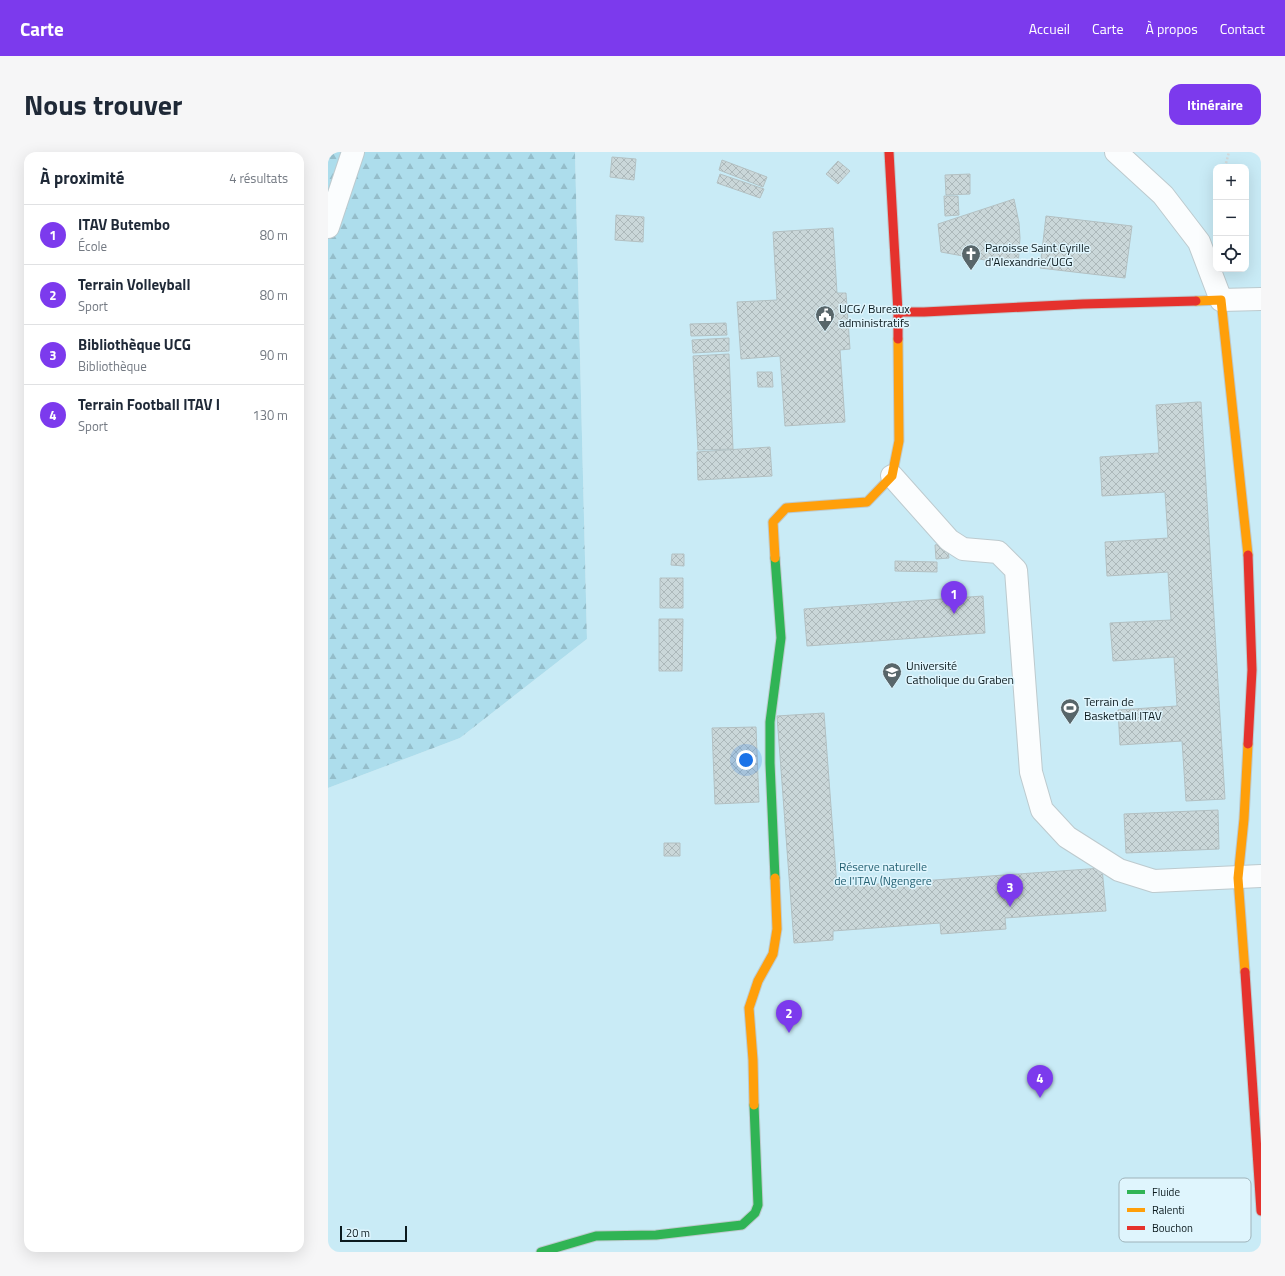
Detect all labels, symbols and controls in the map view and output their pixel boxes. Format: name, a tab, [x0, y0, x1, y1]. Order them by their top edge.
text: Carte	[20, 14, 64, 43]
text: Accueil	[1029, 18, 1070, 39]
text: Carte	[1092, 18, 1124, 39]
text: À propos	[1146, 18, 1198, 39]
text: Contact	[1220, 18, 1265, 39]
text: Nous trouver	[24, 83, 182, 126]
button: Itinéraire	[1169, 84, 1261, 125]
map controls	[1213, 164, 1249, 272]
button: +	[1213, 164, 1249, 200]
text: À proximité	[40, 165, 124, 191]
text: 4 résultats	[229, 168, 288, 188]
button: −	[1213, 200, 1249, 236]
text: ITAV Butembo	[78, 213, 170, 236]
text: 1	[49, 225, 57, 245]
text: 80 m	[260, 225, 288, 245]
text: École	[78, 236, 107, 256]
button: locate	[1213, 236, 1249, 272]
place label: Paroisse Saint Cyrille d'Alexandrie/UCG	[985, 238, 1090, 271]
church icon: Paroisse Saint Cyrille d'Alexandrie/UCG	[960, 243, 982, 271]
text: Terrain Volleyball	[78, 273, 190, 296]
text: 2	[49, 285, 57, 305]
text: 80 m	[260, 285, 288, 305]
text: Sport	[78, 296, 108, 316]
place label: UCG/ Bureaux administratifs	[839, 299, 910, 332]
public building icon: UCG/ Bureaux administratifs	[814, 304, 836, 332]
text: Bibliothèque UCG	[78, 333, 191, 356]
text: 3	[49, 345, 57, 365]
text: 90 m	[260, 345, 288, 365]
text: Bibliothèque	[78, 356, 147, 376]
text: Terrain Football ITAV I	[78, 393, 220, 416]
text: 4	[49, 405, 57, 425]
text: 130 m	[252, 405, 288, 425]
text: Sport	[78, 416, 108, 436]
pin: 1	[941, 581, 967, 614]
place label: Université Catholique du Graben	[906, 656, 1014, 689]
school or university icon: Université Catholique du Graben	[881, 661, 903, 689]
place label: Terrain de Basketball ITAV	[1084, 692, 1162, 725]
sports icon: Terrain de Basketball ITAV	[1059, 697, 1081, 725]
your location	[736, 750, 756, 770]
park label: Réserve naturelle de l'ITAV (Ngengere	[834, 857, 932, 890]
pin: 3	[997, 874, 1023, 907]
pin: 2	[776, 1000, 802, 1033]
pin: 4	[1027, 1065, 1053, 1098]
legend	[1119, 1178, 1251, 1242]
text: Fluide	[1152, 1184, 1180, 1200]
text: Ralenti	[1152, 1202, 1185, 1218]
text: Bouchon	[1152, 1220, 1193, 1236]
scale bar	[340, 1224, 407, 1243]
text: 20 m	[346, 1225, 370, 1241]

